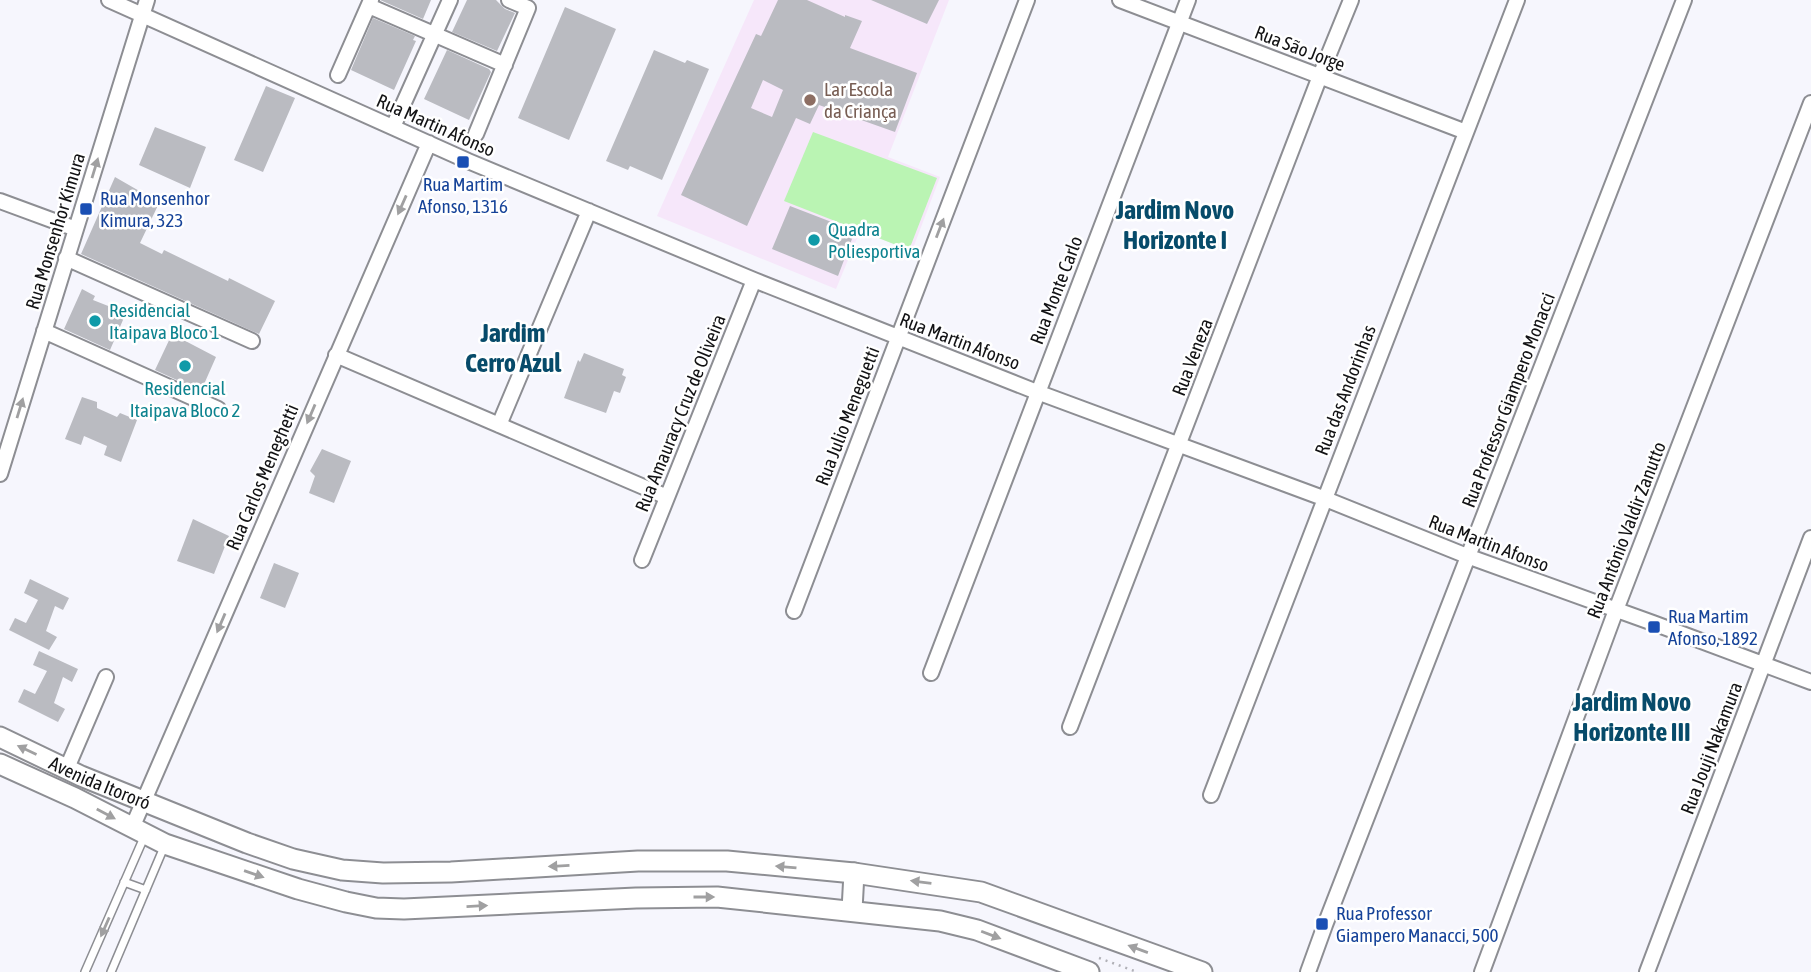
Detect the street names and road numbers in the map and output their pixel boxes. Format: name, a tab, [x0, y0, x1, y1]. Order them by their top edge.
street label: Rua São Jorge	[1252, 21, 1348, 75]
street label: Rua Martin Afonso	[373, 89, 499, 161]
street label: Rua Monsenhor Kimura	[21, 150, 89, 312]
street label: Rua Monte Carlo	[1025, 233, 1087, 347]
street label: Rua Professor Giampero Monacci	[1457, 290, 1559, 510]
street label: Rua Martin Afonso	[897, 308, 1023, 374]
street label: Rua Amauracy Cruz de Oliveira	[630, 311, 730, 515]
street label: Rua Veneza	[1167, 315, 1217, 399]
street label: Rua das Andorinhas	[1310, 322, 1380, 458]
street label: Rua Julio Meneguetti	[810, 344, 884, 488]
street label: Rua Carlos Meneghetti	[221, 401, 303, 553]
street label: Rua Antônio Valdir Zanutto	[1582, 439, 1670, 621]
street label: Rua Martin Afonso	[1426, 510, 1552, 576]
street label: Rua Jouji Nakamura	[1676, 679, 1746, 817]
street label: Avenida Itororó	[46, 751, 154, 814]

